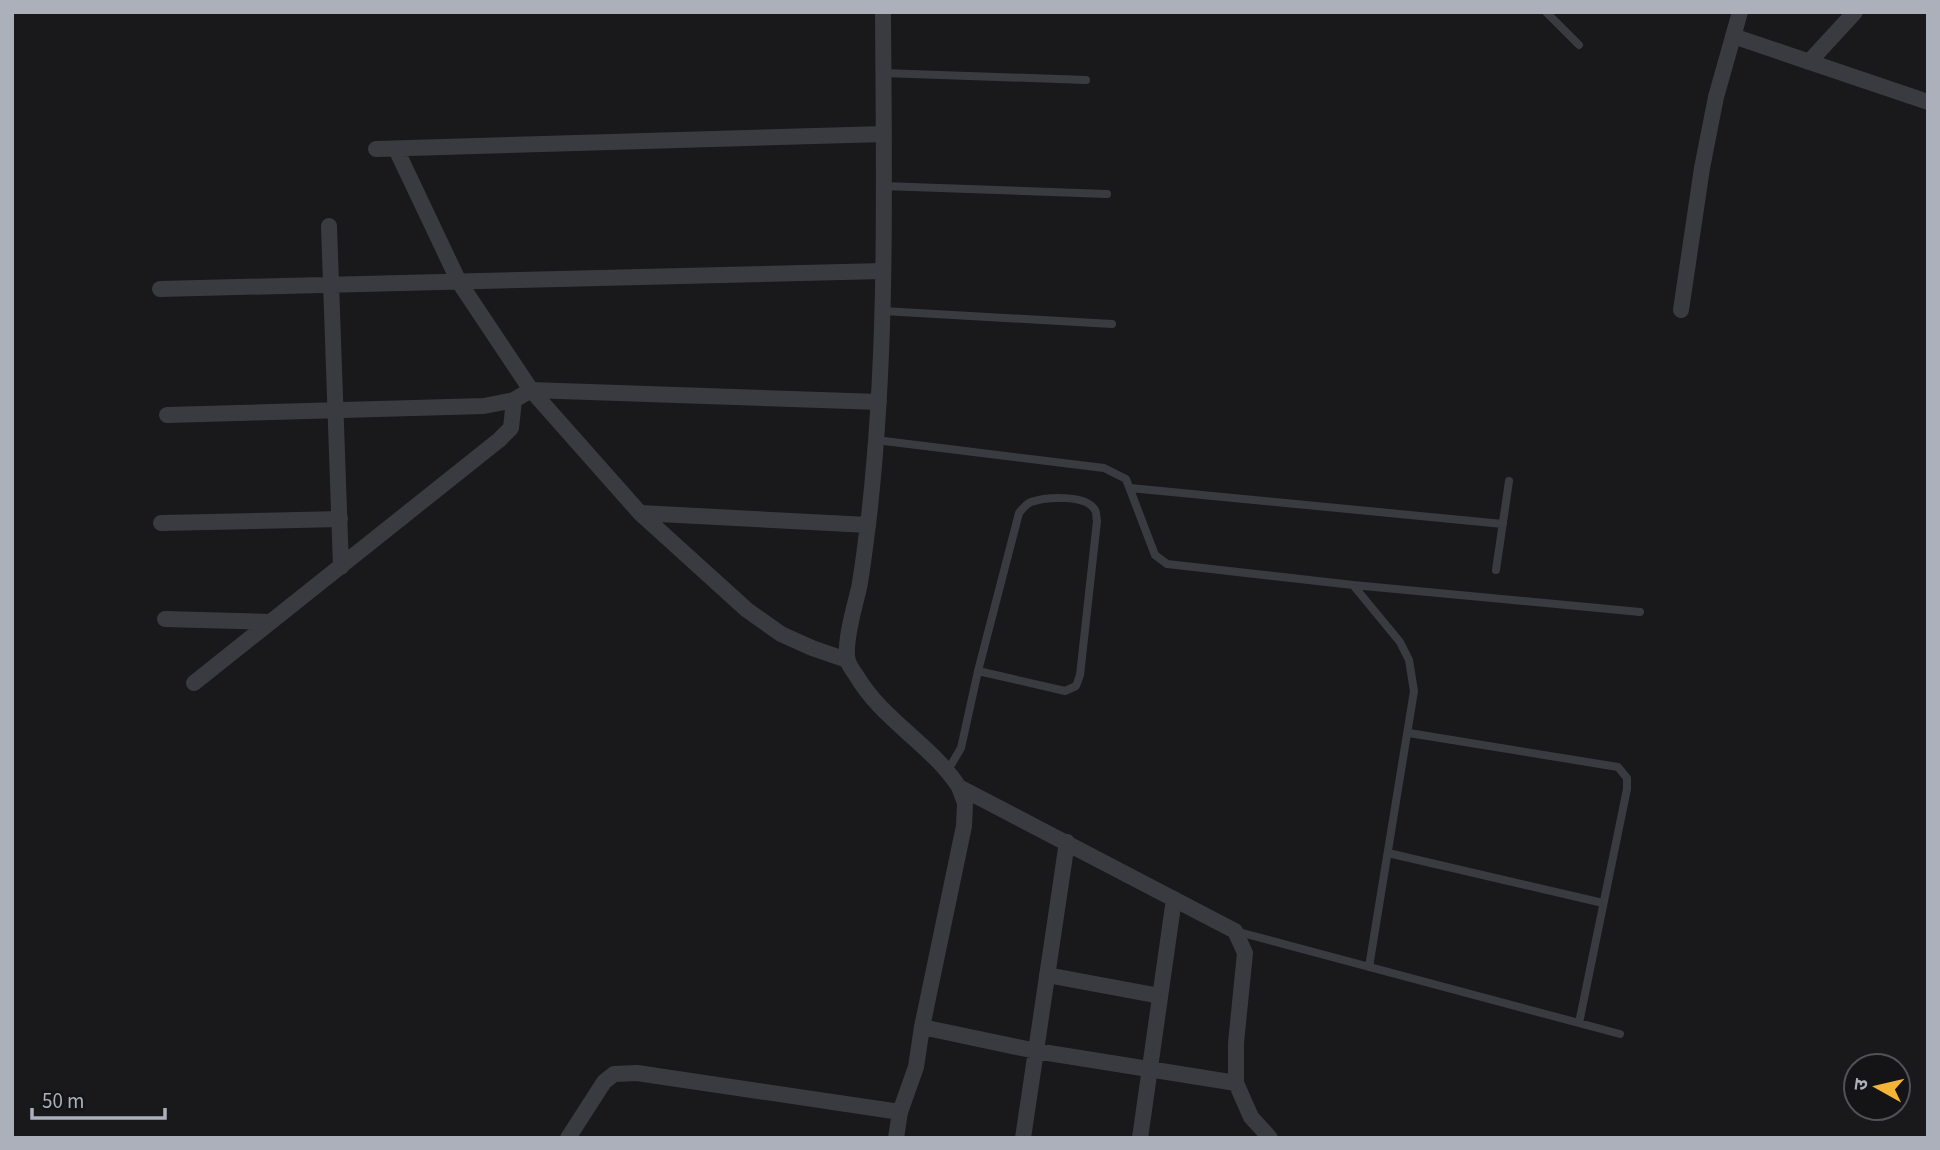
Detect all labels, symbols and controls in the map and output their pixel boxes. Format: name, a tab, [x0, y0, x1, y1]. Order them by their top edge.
north arrow	[1842, 1052, 1912, 1122]
scale bar	[32, 1076, 164, 1120]
text: उ	[1848, 1077, 1876, 1092]
text: 50 m	[42, 1086, 84, 1116]

